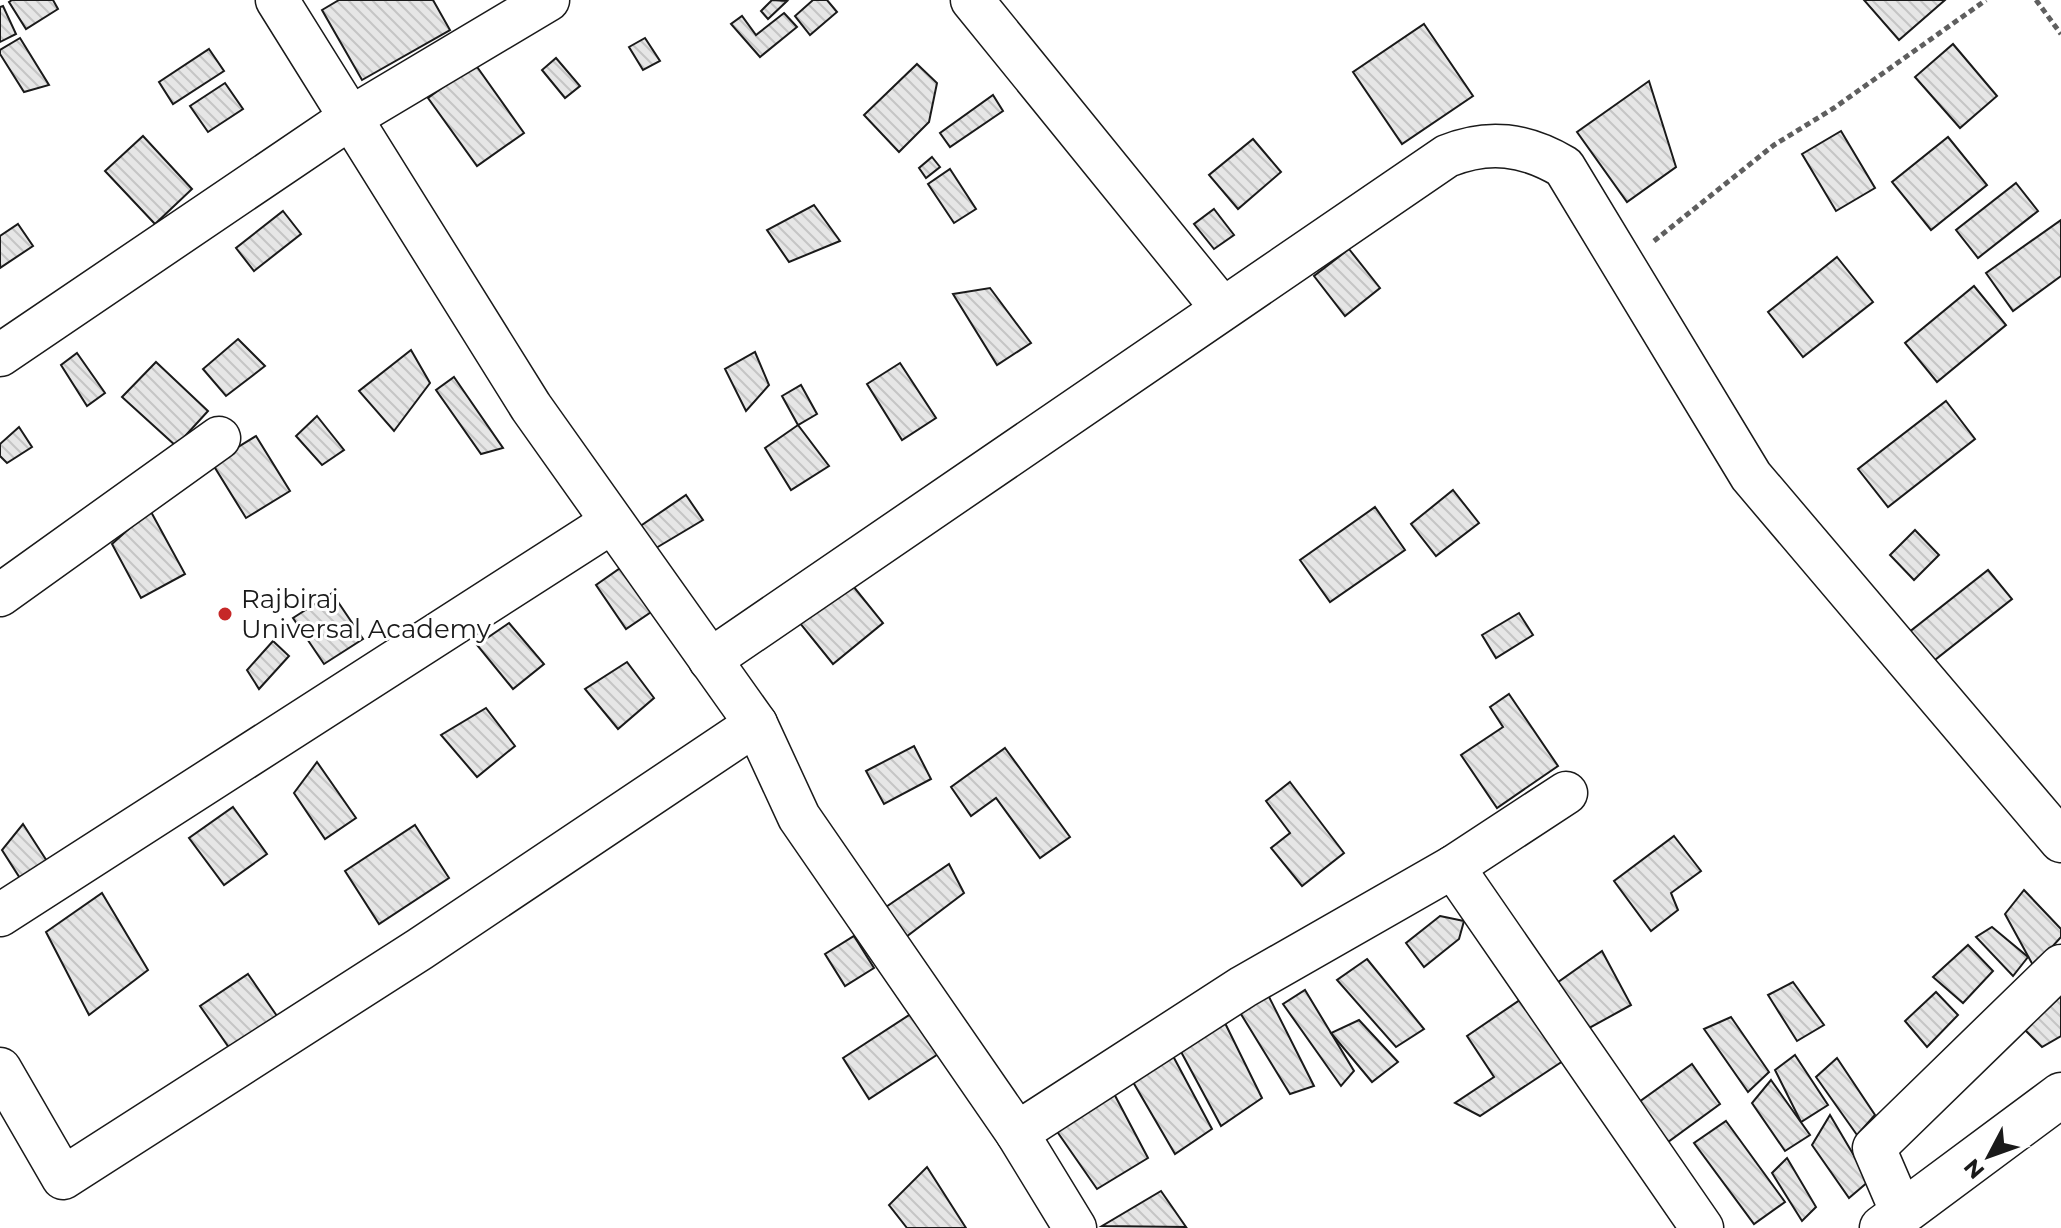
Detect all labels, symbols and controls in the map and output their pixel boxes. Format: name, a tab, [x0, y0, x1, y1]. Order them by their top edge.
place label: Rajbiraj Universal Academy	[241, 583, 492, 645]
marker: Rajbiraj Universal Academy	[216, 605, 234, 623]
north arrow	[1949, 1116, 2029, 1196]
text: N	[1958, 1153, 1990, 1184]

